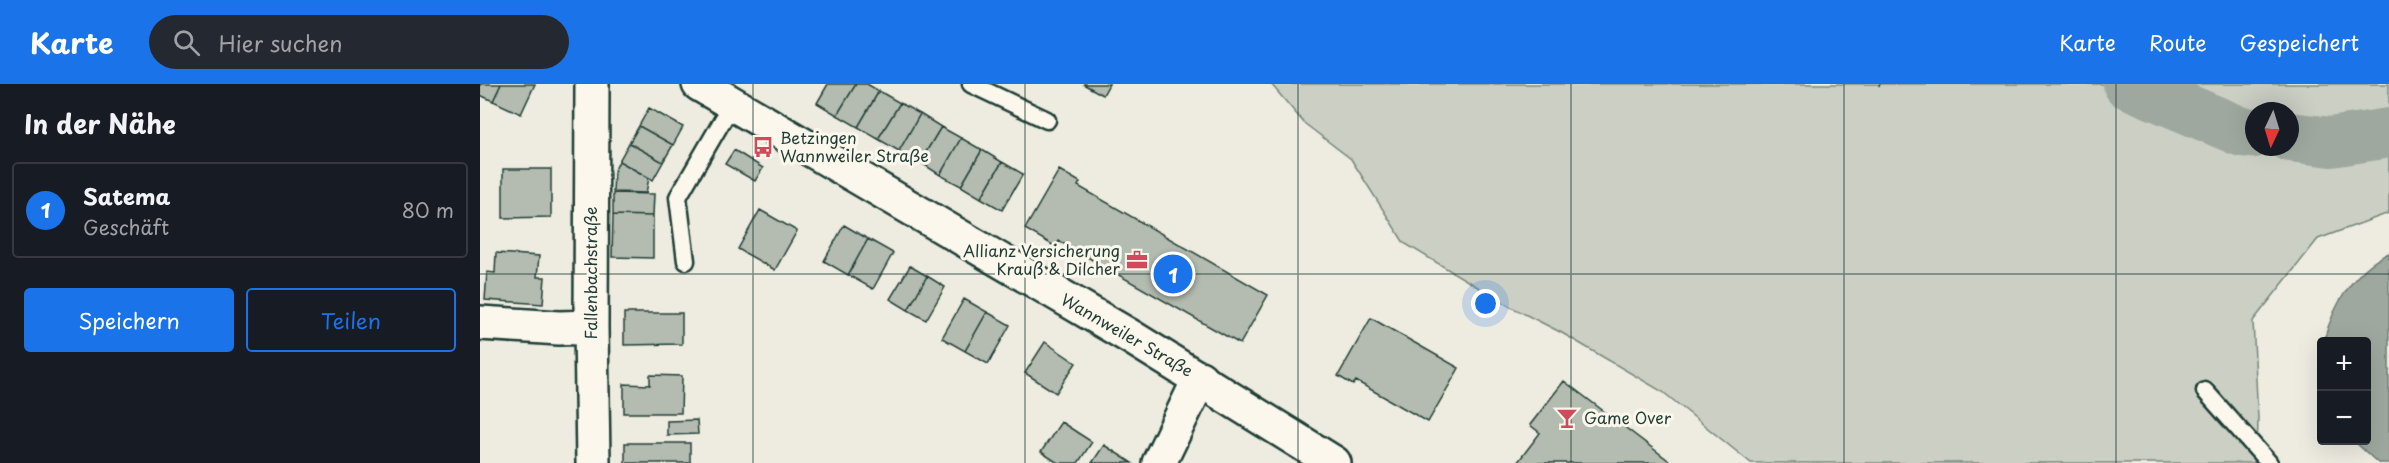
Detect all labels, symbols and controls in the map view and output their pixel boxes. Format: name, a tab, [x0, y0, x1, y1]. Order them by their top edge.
search box	[149, 15, 569, 69]
text: Karte	[30, 21, 113, 64]
icon: search	[170, 26, 203, 59]
text: Hier suchen	[218, 26, 343, 59]
text: Karte	[2059, 26, 2116, 58]
text: Route	[2149, 26, 2207, 58]
text: Gespeichert	[2240, 26, 2359, 58]
north arrow	[2245, 102, 2299, 156]
text: In der Nähe	[24, 104, 176, 143]
place label: Betzingen Wannweiler Straße	[780, 125, 929, 167]
bus stop icon: Betzingen Wannweiler Straße	[751, 135, 775, 159]
text: Satema	[83, 179, 170, 212]
text: 1	[41, 195, 50, 225]
text: 80 m	[402, 195, 454, 225]
street label: Fallenbachstraße	[578, 206, 602, 340]
text: Geschäft	[83, 212, 169, 242]
place label: Allianz Versicherung Krauß & Dilcher	[963, 238, 1121, 280]
office icon: Allianz Versicherung Krauß & Dilcher	[1125, 248, 1149, 272]
pin: 1	[1154, 252, 1192, 297]
street label: Wannweiler Straße	[1057, 287, 1198, 382]
button: Speichern	[24, 288, 234, 352]
button: Teilen	[246, 288, 456, 352]
your location	[1471, 289, 1500, 318]
map controls	[2317, 337, 2371, 445]
button: +	[2317, 337, 2371, 391]
button: −	[2317, 391, 2371, 445]
place label: Game Over	[1584, 405, 1672, 429]
bar icon: Game Over	[1555, 406, 1579, 430]

